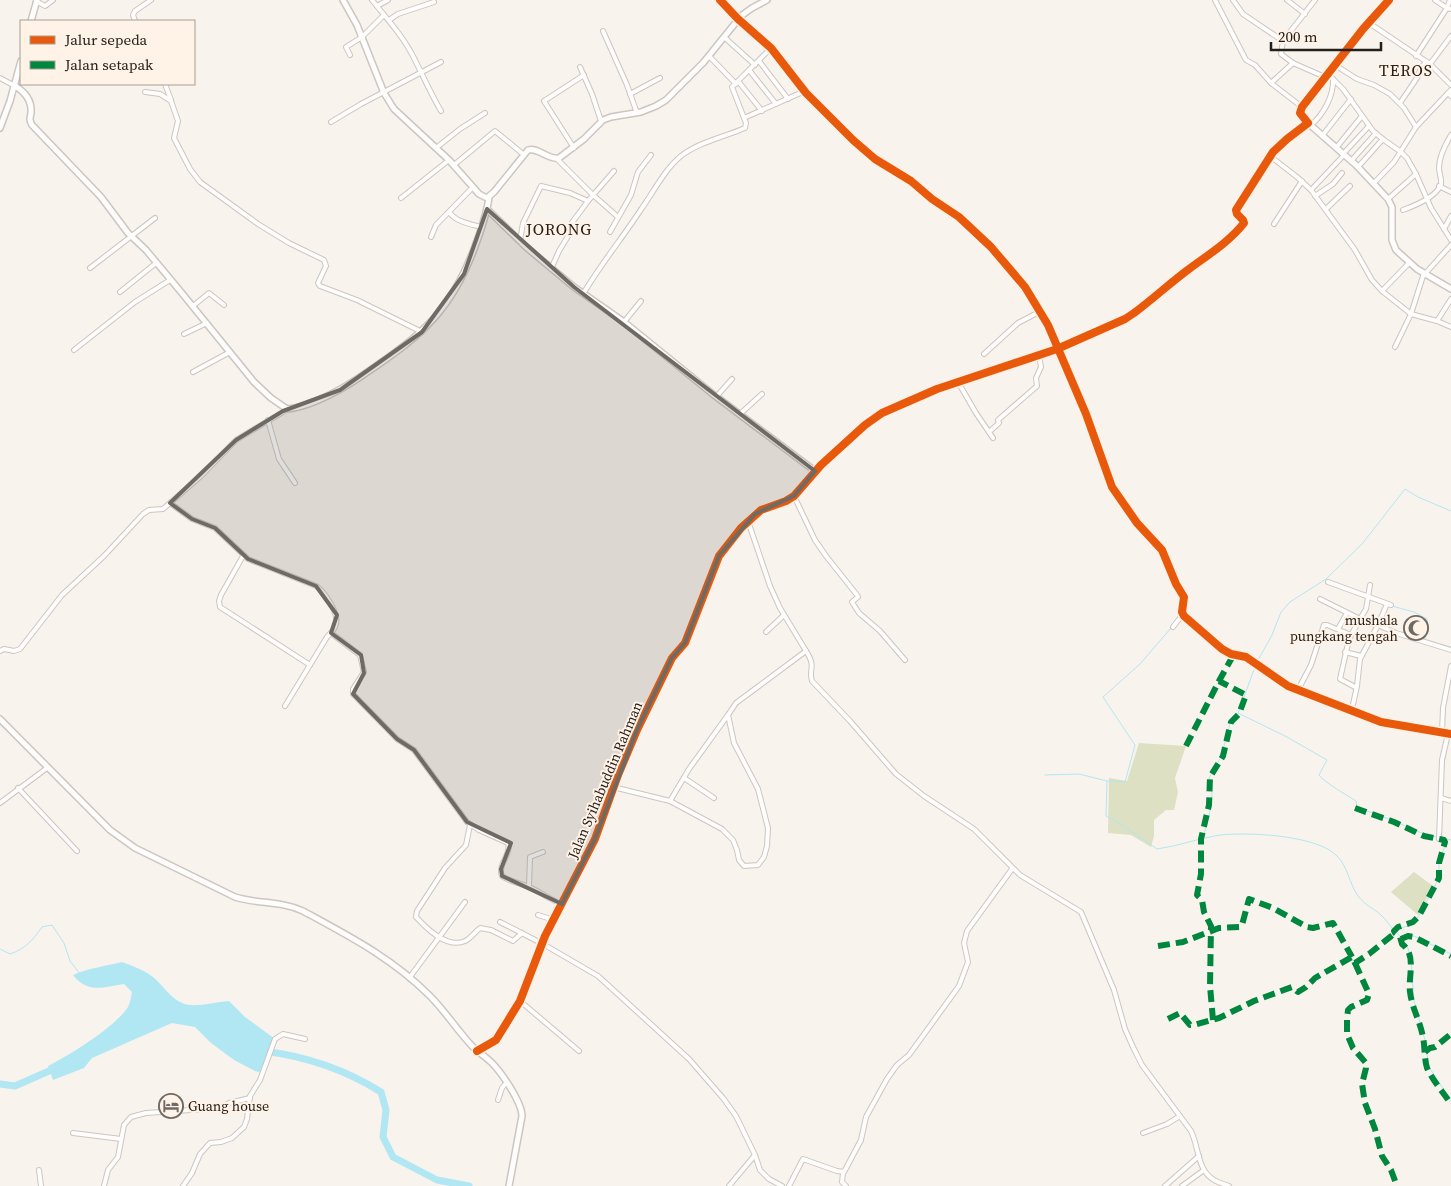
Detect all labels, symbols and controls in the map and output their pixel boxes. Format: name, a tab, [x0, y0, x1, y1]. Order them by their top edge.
legend	[20, 20, 195, 85]
scale bar	[1271, 20, 1381, 52]
text: 200 m	[1278, 26, 1318, 47]
text: Jalur sepeda	[64, 29, 148, 50]
text: Jalan setapak	[64, 54, 154, 75]
district label: TEROS	[1379, 59, 1433, 81]
district label: JORONG	[525, 218, 592, 240]
place label: mushala pungkang tengah	[1290, 610, 1399, 646]
mosque icon: mushala pungkang tengah	[1403, 615, 1429, 641]
street label: Jalan Syihabuddin Rahman	[562, 698, 647, 863]
hotel icon: Guang house	[158, 1093, 184, 1119]
place label: Guang house	[188, 1096, 269, 1116]

